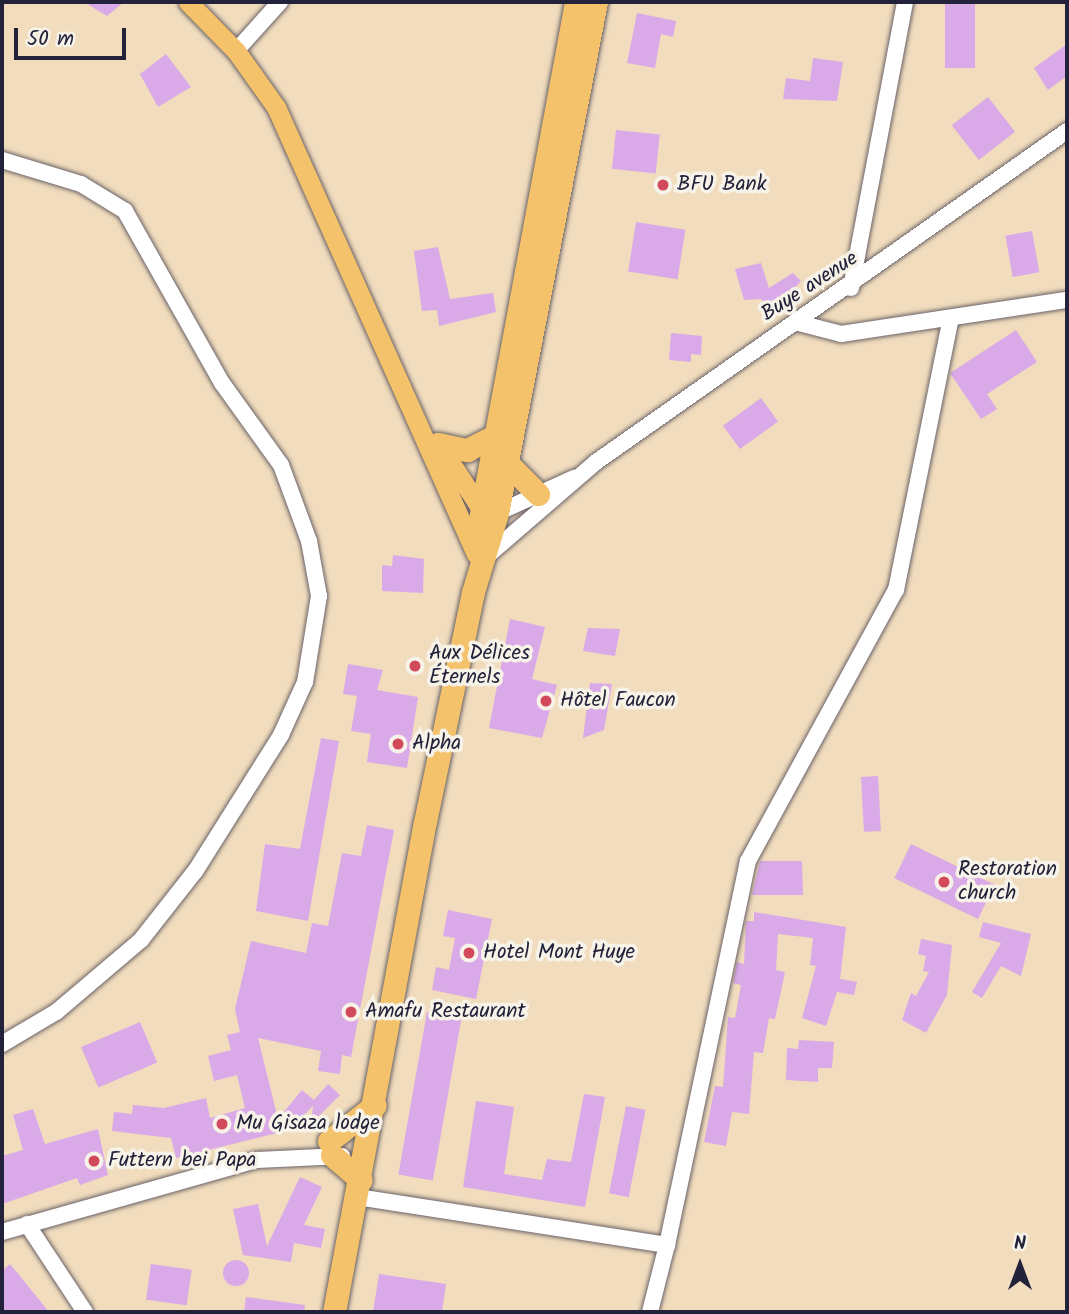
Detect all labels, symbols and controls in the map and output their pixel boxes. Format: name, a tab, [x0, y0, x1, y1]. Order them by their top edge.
scale bar	[18, 14, 130, 58]
text: 50 m	[27, 23, 74, 56]
place label: BFU Bank	[677, 172, 767, 198]
marker: BFU Bank	[655, 177, 671, 193]
street label: Buye avenue	[757, 246, 863, 328]
place label: Aux Délices Éternels	[429, 641, 530, 691]
marker: Aux Délices Éternels	[407, 658, 423, 674]
place label: Hôtel Faucon	[560, 688, 676, 714]
marker: Hôtel Faucon	[538, 693, 554, 709]
place label: Alpha	[412, 731, 461, 757]
marker: Alpha	[390, 736, 406, 752]
place label: Restoration church	[958, 857, 1057, 907]
marker: Restoration church	[936, 874, 952, 890]
place label: Hotel Mont Huye	[483, 940, 635, 966]
marker: Hotel Mont Huye	[461, 945, 477, 961]
place label: Amafu Restaurant	[365, 999, 526, 1025]
marker: Amafu Restaurant	[343, 1004, 359, 1020]
place label: Mu Gisaza lodge	[236, 1111, 380, 1137]
marker: Mu Gisaza lodge	[214, 1116, 230, 1132]
place label: Futtern bei Papa	[108, 1148, 256, 1174]
marker: Futtern bei Papa	[86, 1153, 102, 1169]
text: N	[1014, 1229, 1026, 1259]
north arrow	[985, 1230, 1055, 1300]

